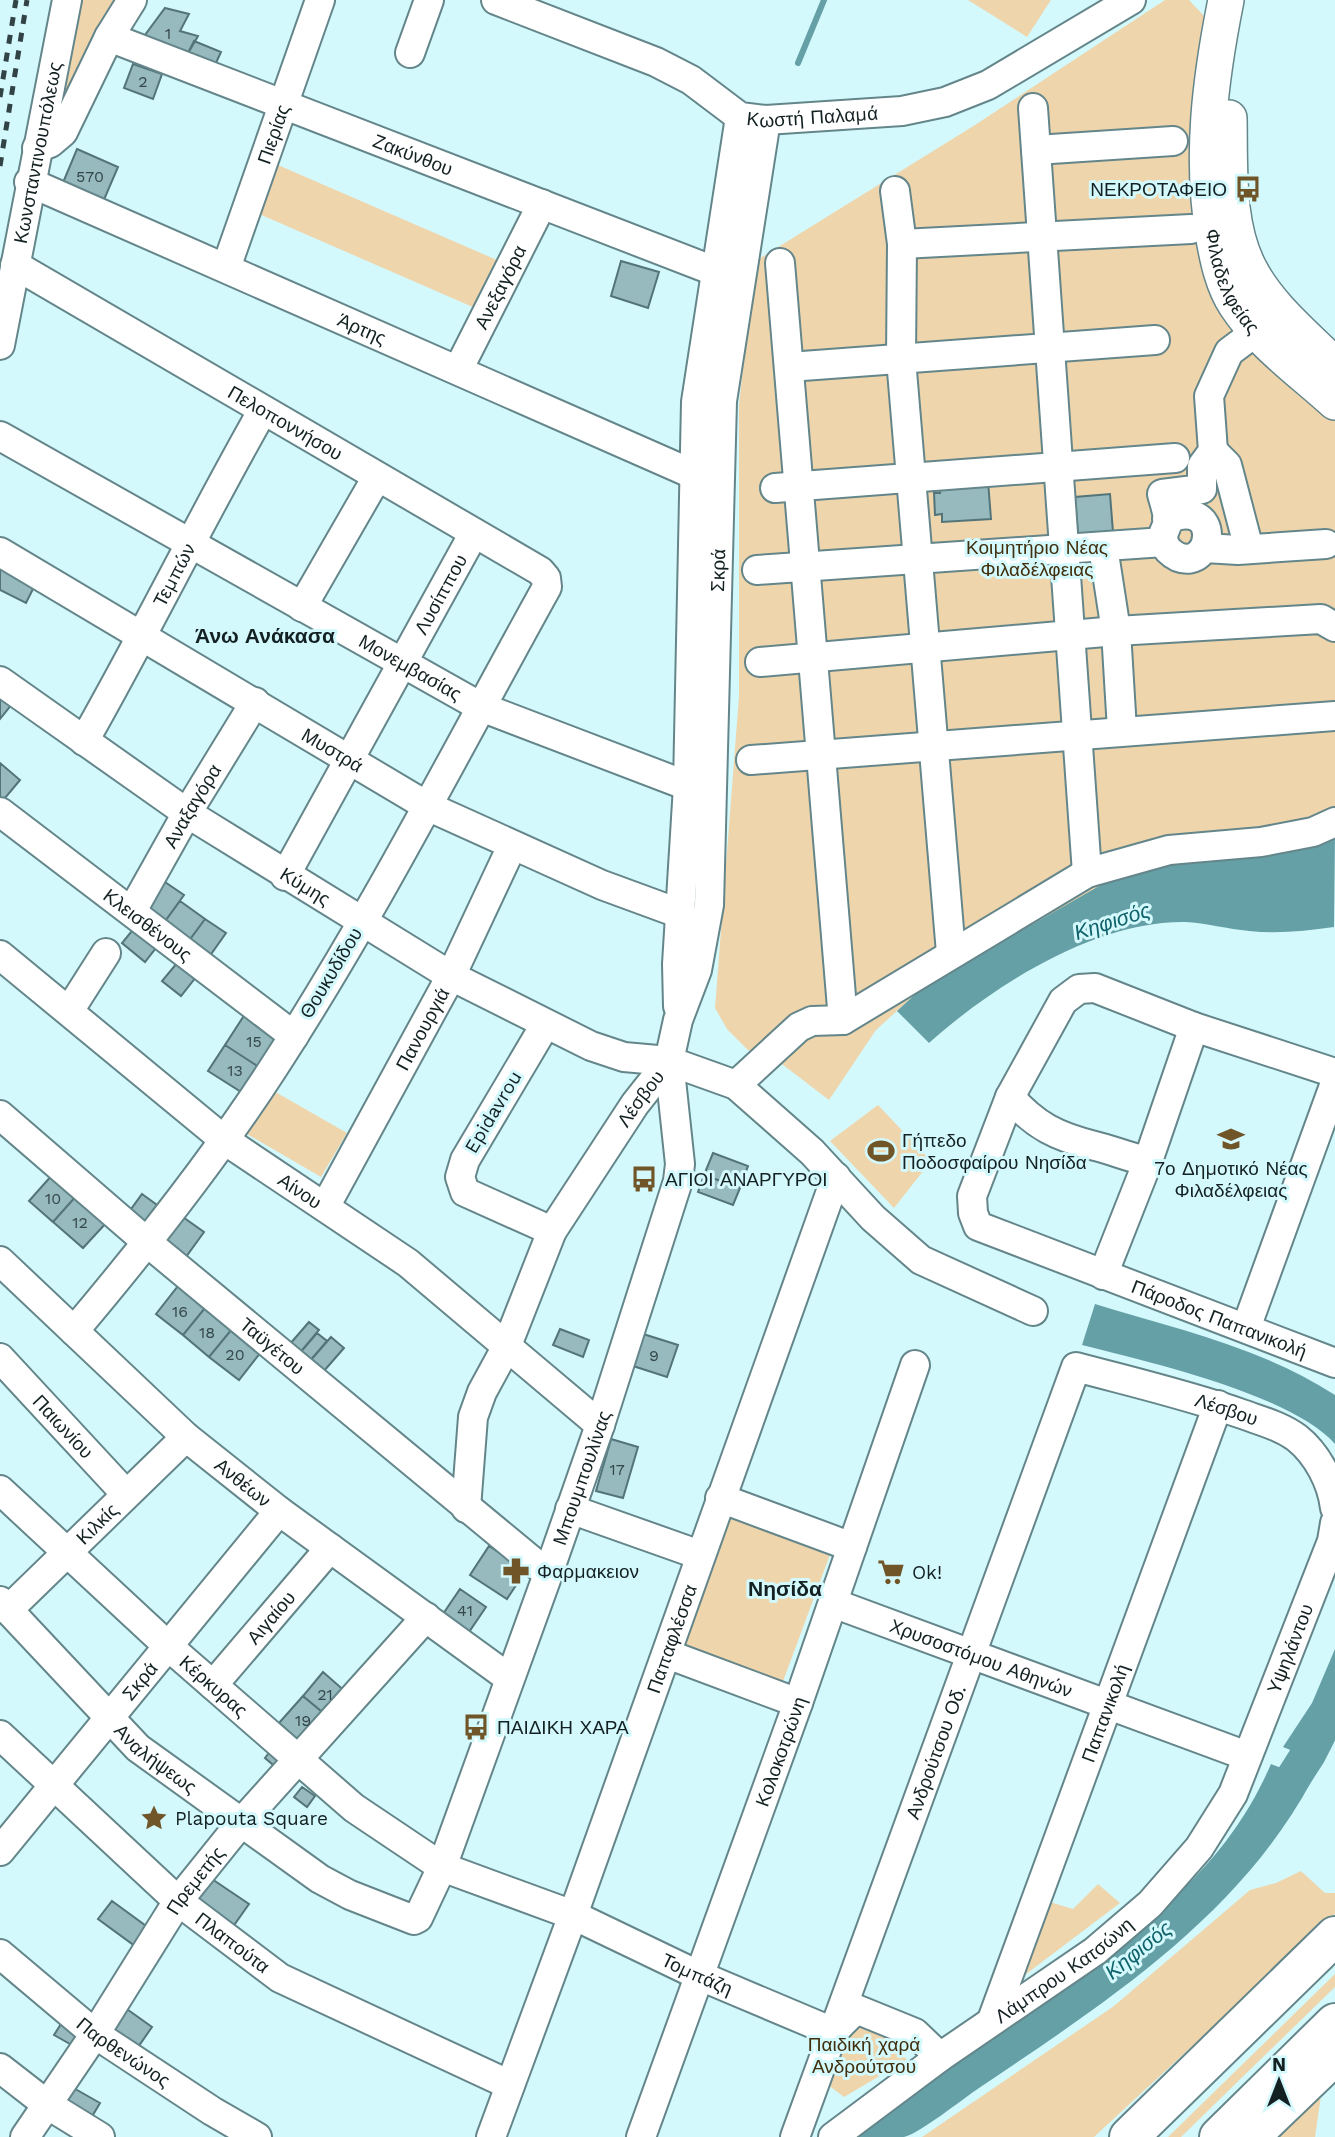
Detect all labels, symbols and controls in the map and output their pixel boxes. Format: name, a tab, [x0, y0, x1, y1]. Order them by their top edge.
house number: 1	[165, 24, 171, 43]
street label: Κωνσταντινουπόλεως	[8, 60, 66, 245]
house number: 2	[138, 72, 148, 91]
street label: Πιερίας	[252, 101, 294, 167]
street label: Κωστή Παλαμά	[746, 101, 879, 132]
street label: Ζακύνθου	[370, 129, 456, 180]
house number: 570	[76, 167, 104, 186]
bus stop icon: ΝΕΚΡΟΤΑΦΕΙΟ	[1233, 174, 1263, 204]
place label: ΝΕΚΡΟΤΑΦΕΙΟ	[1090, 178, 1227, 201]
street label: Φιλαδελφείας	[1201, 227, 1265, 338]
street label: Ανεξαγόρα	[469, 241, 531, 333]
street label: Άρτης	[334, 308, 390, 349]
street label: Πελοποννήσου	[224, 380, 347, 465]
park label: Κοιμητήριο Νέας Φιλαδέλφειας	[966, 536, 1108, 581]
street label: Τεμπών	[148, 539, 200, 610]
street label: Σκρά	[706, 549, 730, 592]
street label: Λυσίππου	[409, 550, 472, 638]
district label: Άνω Ανάκασα	[195, 623, 335, 648]
street label: Μονεμβασίας	[355, 629, 466, 705]
street label: Μυστρά	[298, 723, 367, 777]
street label: Αναξαγόρα	[158, 760, 226, 852]
street label: Κύμης	[276, 862, 335, 910]
street label: Κλεισθένους	[99, 884, 197, 966]
water label: Κηφισός	[1071, 897, 1154, 945]
street label: Θουκυδίδου	[295, 923, 367, 1023]
street label: Πανουργιά	[390, 983, 454, 1074]
house number: 15	[246, 1032, 262, 1051]
house number: 13	[227, 1061, 243, 1080]
street label: Λέσβου	[612, 1065, 669, 1131]
street label: Epidavrou	[459, 1067, 527, 1157]
school or university icon: 7ο Δημοτικό Νέας Φιλαδέλφειας	[1216, 1124, 1246, 1154]
place label: Γήπεδο Ποδοσφαίρου Νησίδα	[902, 1129, 1087, 1174]
sports icon: Γήπεδο Ποδοσφαίρου Νησίδα	[866, 1136, 896, 1166]
place label: 7ο Δημοτικό Νέας Φιλαδέλφειας	[1154, 1157, 1308, 1202]
bus stop icon: ΑΓΙΟΙ ΑΝΑΡΓΥΡΟΙ	[629, 1164, 659, 1194]
street label: Αίνου	[274, 1168, 326, 1213]
place label: ΑΓΙΟΙ ΑΝΑΡΓΥΡΟΙ	[665, 1168, 828, 1191]
house number: 10	[45, 1189, 61, 1208]
house number: 12	[72, 1213, 88, 1232]
street label: Πάροδος Παπανικολή	[1129, 1275, 1310, 1363]
house number: 16	[172, 1302, 188, 1321]
street label: Ταϋγέτου	[235, 1312, 309, 1379]
house number: 18	[199, 1323, 215, 1342]
house number: 20	[225, 1345, 245, 1364]
house number: 9	[649, 1346, 659, 1365]
street label: Λέσβου	[1192, 1388, 1261, 1430]
street label: Παιωνίου	[28, 1390, 98, 1463]
street label: Μπουμπουλίνας	[548, 1408, 615, 1548]
street label: Ανθέων	[210, 1453, 276, 1512]
house number: 17	[609, 1460, 625, 1479]
street label: Κιλκίς	[71, 1498, 123, 1549]
pharmacy icon: Φαρμακειον	[501, 1556, 531, 1586]
supermarket icon: Ok!	[876, 1557, 906, 1587]
place label: Φαρμακειον	[537, 1560, 639, 1583]
place label: Ok!	[912, 1561, 942, 1584]
district label: Νησίδα	[748, 1576, 822, 1601]
street label: Παπαφλέσσα	[641, 1581, 701, 1696]
street label: Αιγαίου	[242, 1586, 300, 1649]
street label: Υψηλάντου	[1262, 1600, 1318, 1697]
house number: 41	[457, 1601, 473, 1620]
street label: Χρυσοστόμου Αθηνών	[887, 1614, 1076, 1702]
street label: Κέρκυρας	[175, 1650, 253, 1722]
street label: Σκρά	[117, 1657, 162, 1705]
street label: Παπανικολή	[1076, 1661, 1133, 1765]
street label: Ανδρούτσου Οδ.	[901, 1682, 971, 1822]
house number: 21	[317, 1685, 333, 1704]
street label: Κολοκοτρώνη	[750, 1693, 811, 1810]
house number: 19	[295, 1711, 311, 1730]
bus stop icon: ΠΑΙΔΙΚΗ ΧΑΡΑ	[461, 1712, 491, 1742]
place label: ΠΑΙΔΙΚΗ ΧΑΡΑ	[497, 1716, 629, 1739]
street label: Αναλήψεως	[110, 1719, 201, 1798]
place icon: Plapouta Square	[139, 1803, 169, 1833]
place label: Plapouta Square	[175, 1807, 328, 1830]
street label: Πρεμετής	[161, 1842, 229, 1919]
street label: Πλαπούτα	[191, 1907, 274, 1978]
street label: Λάμπρου Κατσώνη	[990, 1912, 1138, 2028]
water label: Κηφισός	[1100, 1915, 1177, 1984]
street label: Τομπάζη	[658, 1948, 736, 2000]
street label: Παρθενώνος	[72, 2012, 175, 2092]
park label: Παιδική χαρά Ανδρούτσου	[808, 2033, 920, 2078]
north arrow	[1244, 2046, 1314, 2116]
text: N	[1272, 2053, 1286, 2076]

